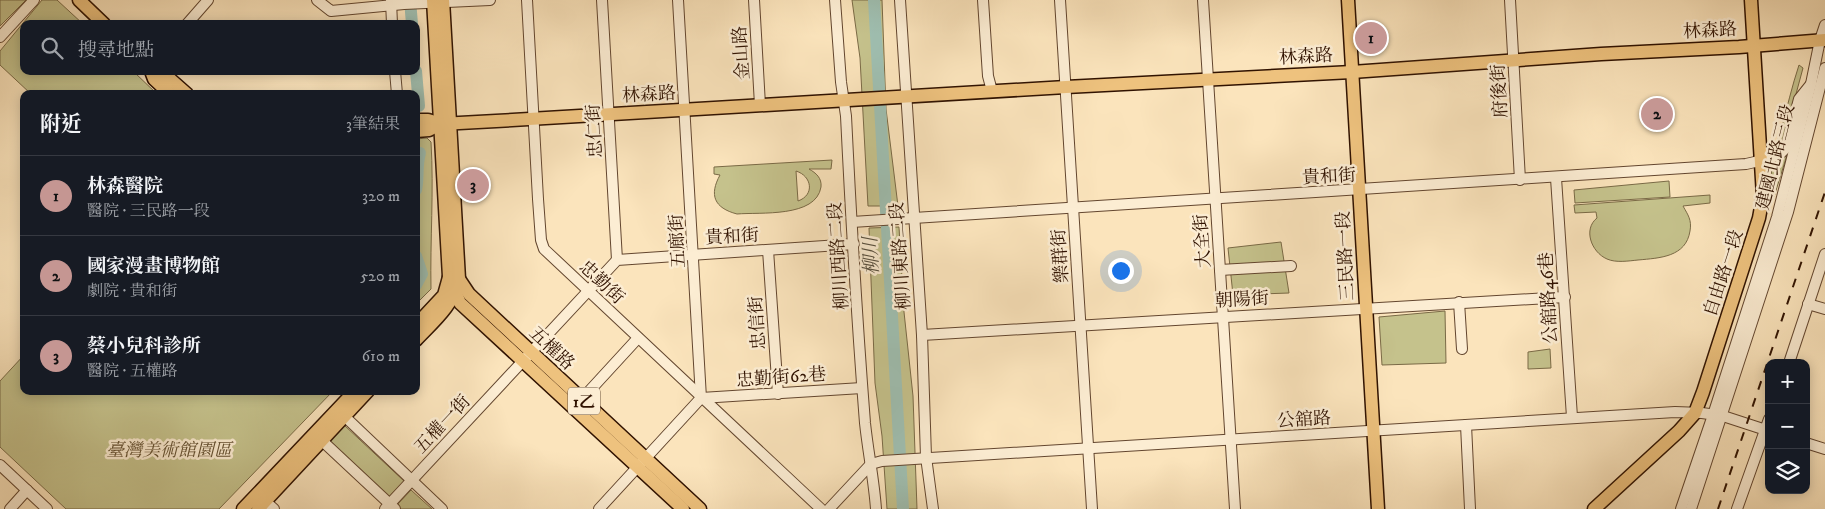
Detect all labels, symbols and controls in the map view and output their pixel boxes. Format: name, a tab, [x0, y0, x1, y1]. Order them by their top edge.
pin: 1	[1355, 19, 1387, 57]
street label: 林森路	[1683, 19, 1738, 43]
search box	[20, 20, 420, 75]
street label: 金山路	[729, 25, 755, 81]
icon: search	[38, 34, 66, 62]
text: 搜尋地點	[78, 39, 154, 62]
street label: 林森路	[1279, 45, 1334, 69]
street label: 府後街	[1488, 63, 1512, 118]
street label: 林森路	[622, 83, 677, 107]
pin: 2	[1641, 95, 1673, 133]
street label: 建國北路三段	[1752, 102, 1800, 212]
street label: 忠仁街	[583, 103, 607, 158]
text: 附近	[40, 112, 82, 138]
text: 3筆結果	[346, 114, 400, 134]
street label: 貴和街	[1302, 165, 1357, 189]
pin: 3	[457, 166, 489, 204]
text: 林森醫院	[87, 175, 163, 198]
text: 1	[53, 186, 59, 206]
text: 320 m	[362, 186, 400, 206]
text: 醫院 · 三民路一段	[87, 201, 210, 221]
street label: 柳川西路二段	[824, 201, 854, 311]
street label: 柳川東路二段	[886, 201, 916, 311]
street label: 三民路一段	[1333, 210, 1359, 301]
street label: 五廊街	[666, 213, 690, 268]
street label: 大全街	[1190, 213, 1216, 269]
street label: 貴和街	[705, 225, 760, 249]
street label: 自由路一段	[1700, 227, 1748, 320]
street label: 樂群街	[1048, 228, 1074, 284]
water label: 柳川	[859, 234, 884, 276]
street label: 公舘路46巷	[1536, 252, 1562, 344]
text: 國家漫畫博物館	[87, 255, 220, 278]
street label: 忠勤街	[574, 256, 629, 309]
your location	[1108, 258, 1134, 284]
text: 2	[52, 266, 60, 286]
text: 520 m	[360, 266, 400, 286]
text: 劇院 · 貴和街	[87, 281, 178, 301]
street label: 朝陽街	[1215, 288, 1270, 312]
street label: 忠信街	[745, 295, 771, 351]
street label: 五權路	[524, 322, 579, 375]
text: 蔡小兒科診所	[87, 335, 201, 358]
text: 3	[53, 346, 59, 366]
text: 610 m	[362, 346, 400, 366]
map controls	[1765, 359, 1810, 494]
button: +	[1765, 359, 1810, 404]
text: 醫院 · 五權路	[87, 361, 178, 381]
street label: 忠勤街62巷	[735, 364, 827, 392]
road number: 1乙	[568, 388, 600, 414]
street label: 五權一街	[410, 391, 475, 459]
button: −	[1765, 404, 1810, 449]
street label: 公舘路	[1277, 408, 1332, 432]
park label: 臺灣美術館園區	[106, 440, 234, 462]
button: layers	[1765, 449, 1810, 494]

